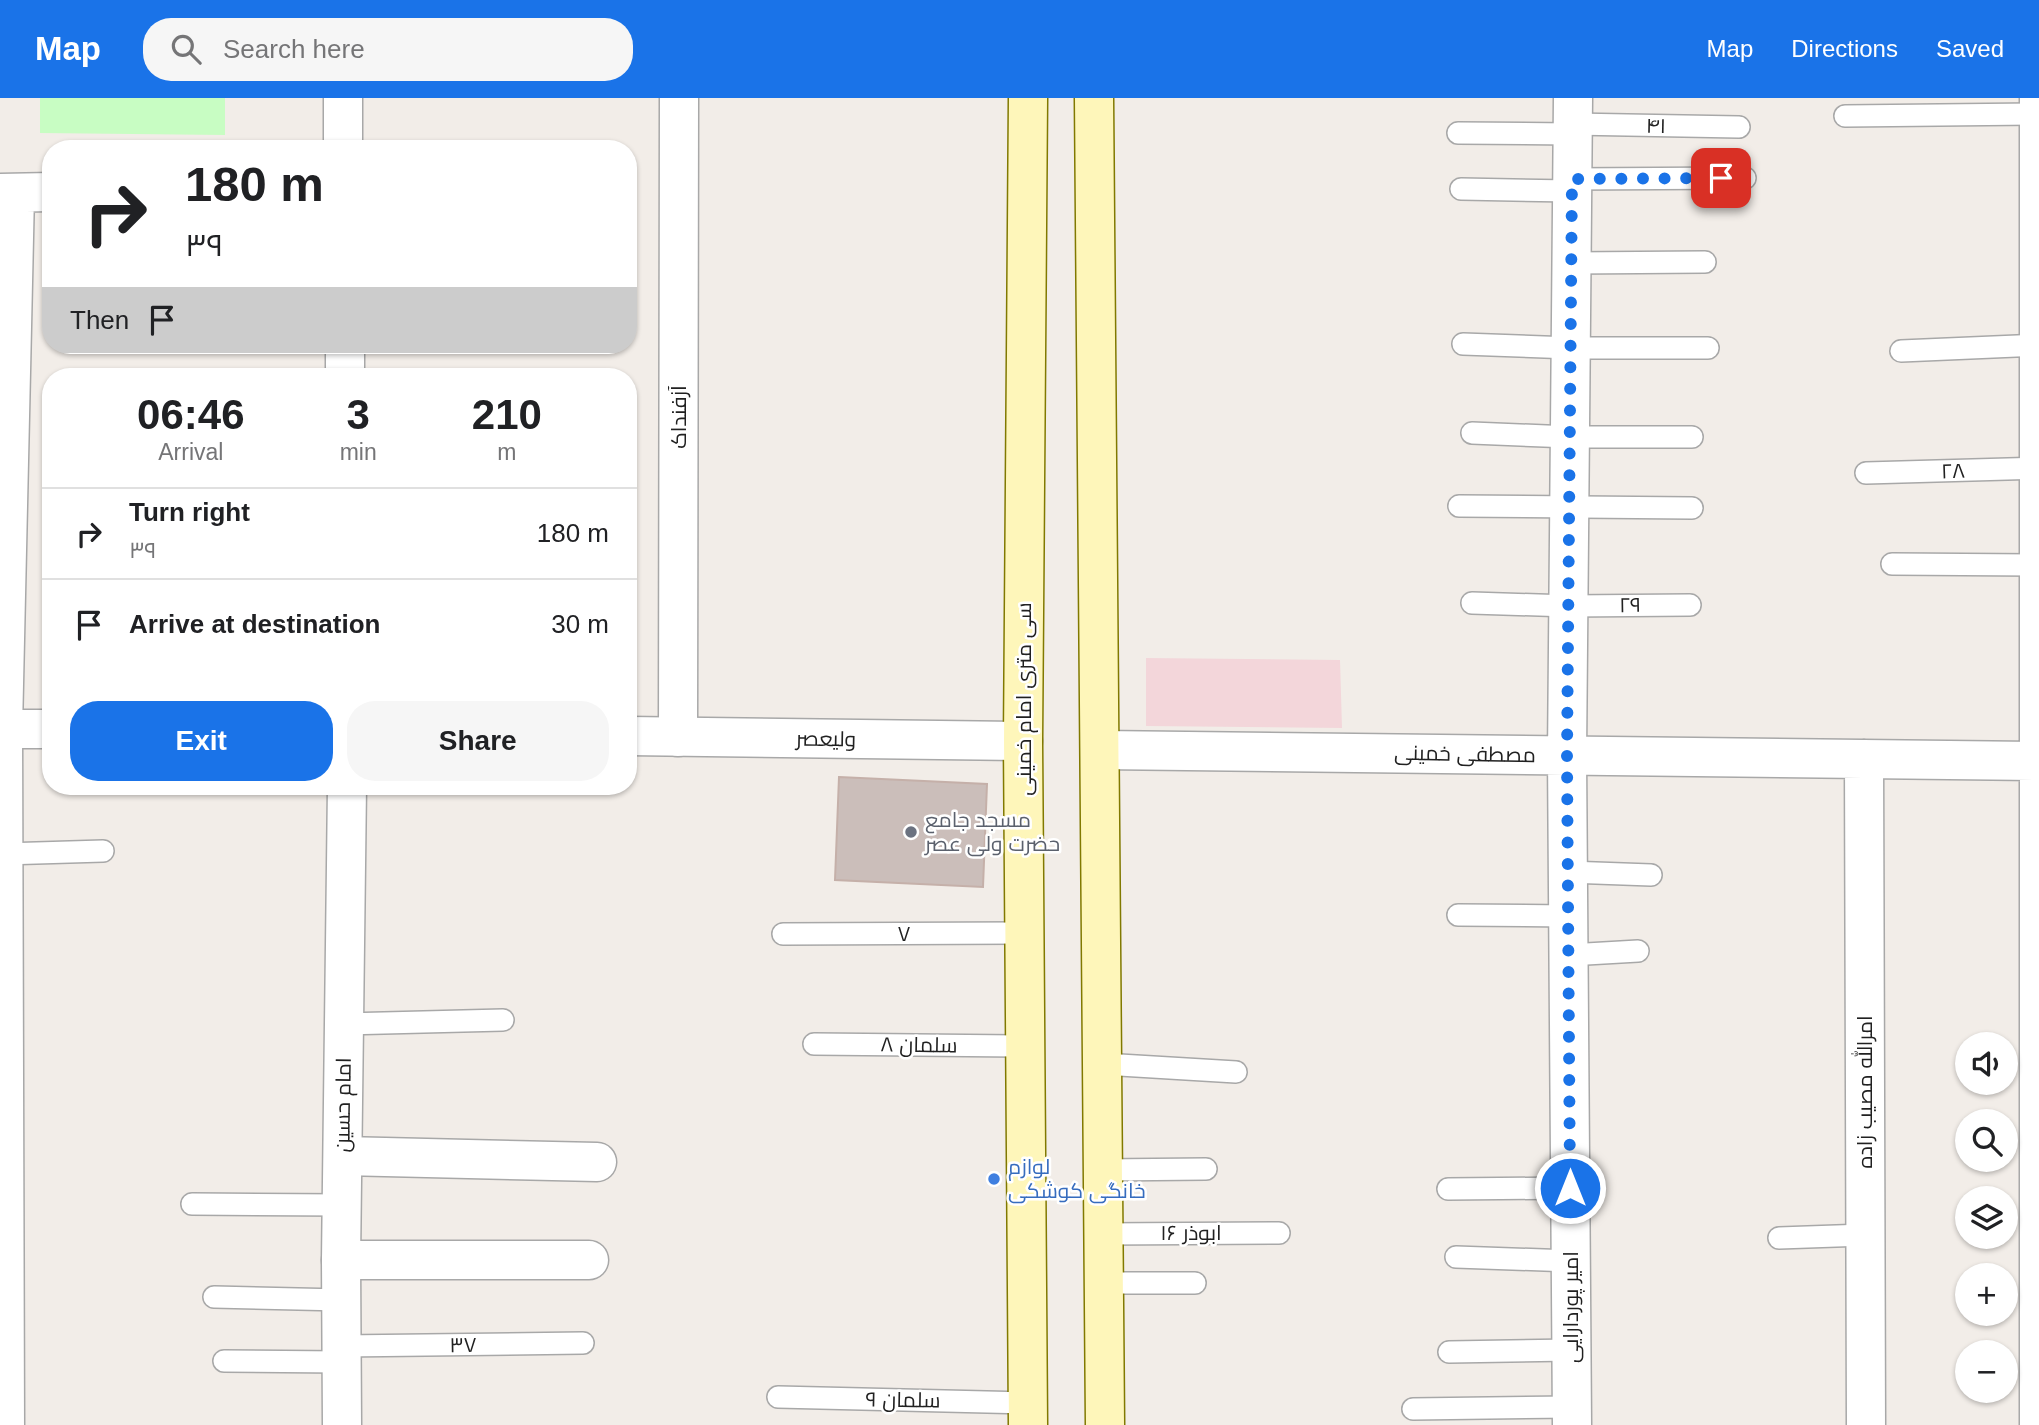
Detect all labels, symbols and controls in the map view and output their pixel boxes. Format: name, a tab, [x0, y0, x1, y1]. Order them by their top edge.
search box	[143, 18, 633, 81]
text: Map	[35, 30, 101, 67]
icon: search	[167, 30, 205, 68]
text: Search here	[223, 34, 365, 64]
text: Map	[1707, 35, 1753, 62]
text: Directions	[1791, 35, 1898, 62]
text: Saved	[1936, 35, 2004, 62]
street label: ۴۱	[1646, 114, 1666, 137]
pin	[1691, 148, 1751, 208]
text: 180 m	[185, 157, 324, 211]
icon: arrive	[1702, 159, 1740, 197]
icon: right	[70, 168, 161, 259]
text: ۳۹	[185, 227, 223, 263]
icon: arrive	[143, 301, 181, 339]
text: Then	[70, 305, 129, 335]
street label: آزفنداک	[667, 385, 691, 449]
text: 06:46	[137, 391, 245, 438]
text: 3	[346, 391, 370, 438]
text: 210	[472, 391, 542, 438]
text: Arrival	[158, 439, 223, 465]
text: min	[340, 439, 377, 465]
text: m	[497, 439, 516, 465]
street label: ۲۸	[1941, 459, 1965, 482]
text: Turn right	[129, 497, 250, 527]
icon: right	[70, 515, 108, 553]
text: 180 m	[537, 518, 609, 548]
text: ۳۹	[129, 537, 157, 563]
street label: ۲۹	[1619, 593, 1641, 616]
street label: سی متری امام خمینی	[1012, 602, 1038, 796]
icon: arrive	[70, 606, 108, 644]
text: Arrive at destination	[129, 609, 380, 639]
text: 30 m	[551, 609, 609, 639]
button: Exit	[70, 701, 333, 781]
button: Share	[347, 701, 609, 781]
street label: وليعصر	[795, 726, 856, 752]
street label: مصطفی خمینی	[1394, 741, 1536, 768]
place label: مسجد جامع حضرت ولی عصر	[924, 808, 1060, 857]
marker: مسجد جامع حضرت ولی عصر	[903, 824, 919, 840]
street label: ۷	[897, 922, 911, 945]
street label: امرالله مصیب زاده	[1851, 1015, 1877, 1169]
street label: سلمان ۸	[880, 1032, 958, 1059]
map controls	[1955, 1032, 2018, 1403]
button: sound	[1955, 1032, 2018, 1095]
street label: امام حسین	[330, 1057, 358, 1153]
button: search	[1955, 1109, 2018, 1172]
position arrow	[1533, 1151, 1607, 1225]
place label: لوازم خانگی کوشکی	[1008, 1155, 1146, 1204]
marker: لوازم خانگی کوشکی	[986, 1171, 1002, 1187]
button: layers	[1955, 1186, 2018, 1249]
street label: ابوذر ۱۶	[1160, 1221, 1222, 1245]
street label: امیر پوردارایی	[1559, 1251, 1585, 1363]
button: +	[1955, 1263, 2018, 1326]
street label: ۳۷	[449, 1333, 477, 1356]
button: −	[1955, 1340, 2018, 1403]
street label: سلمان ۹	[865, 1387, 941, 1414]

